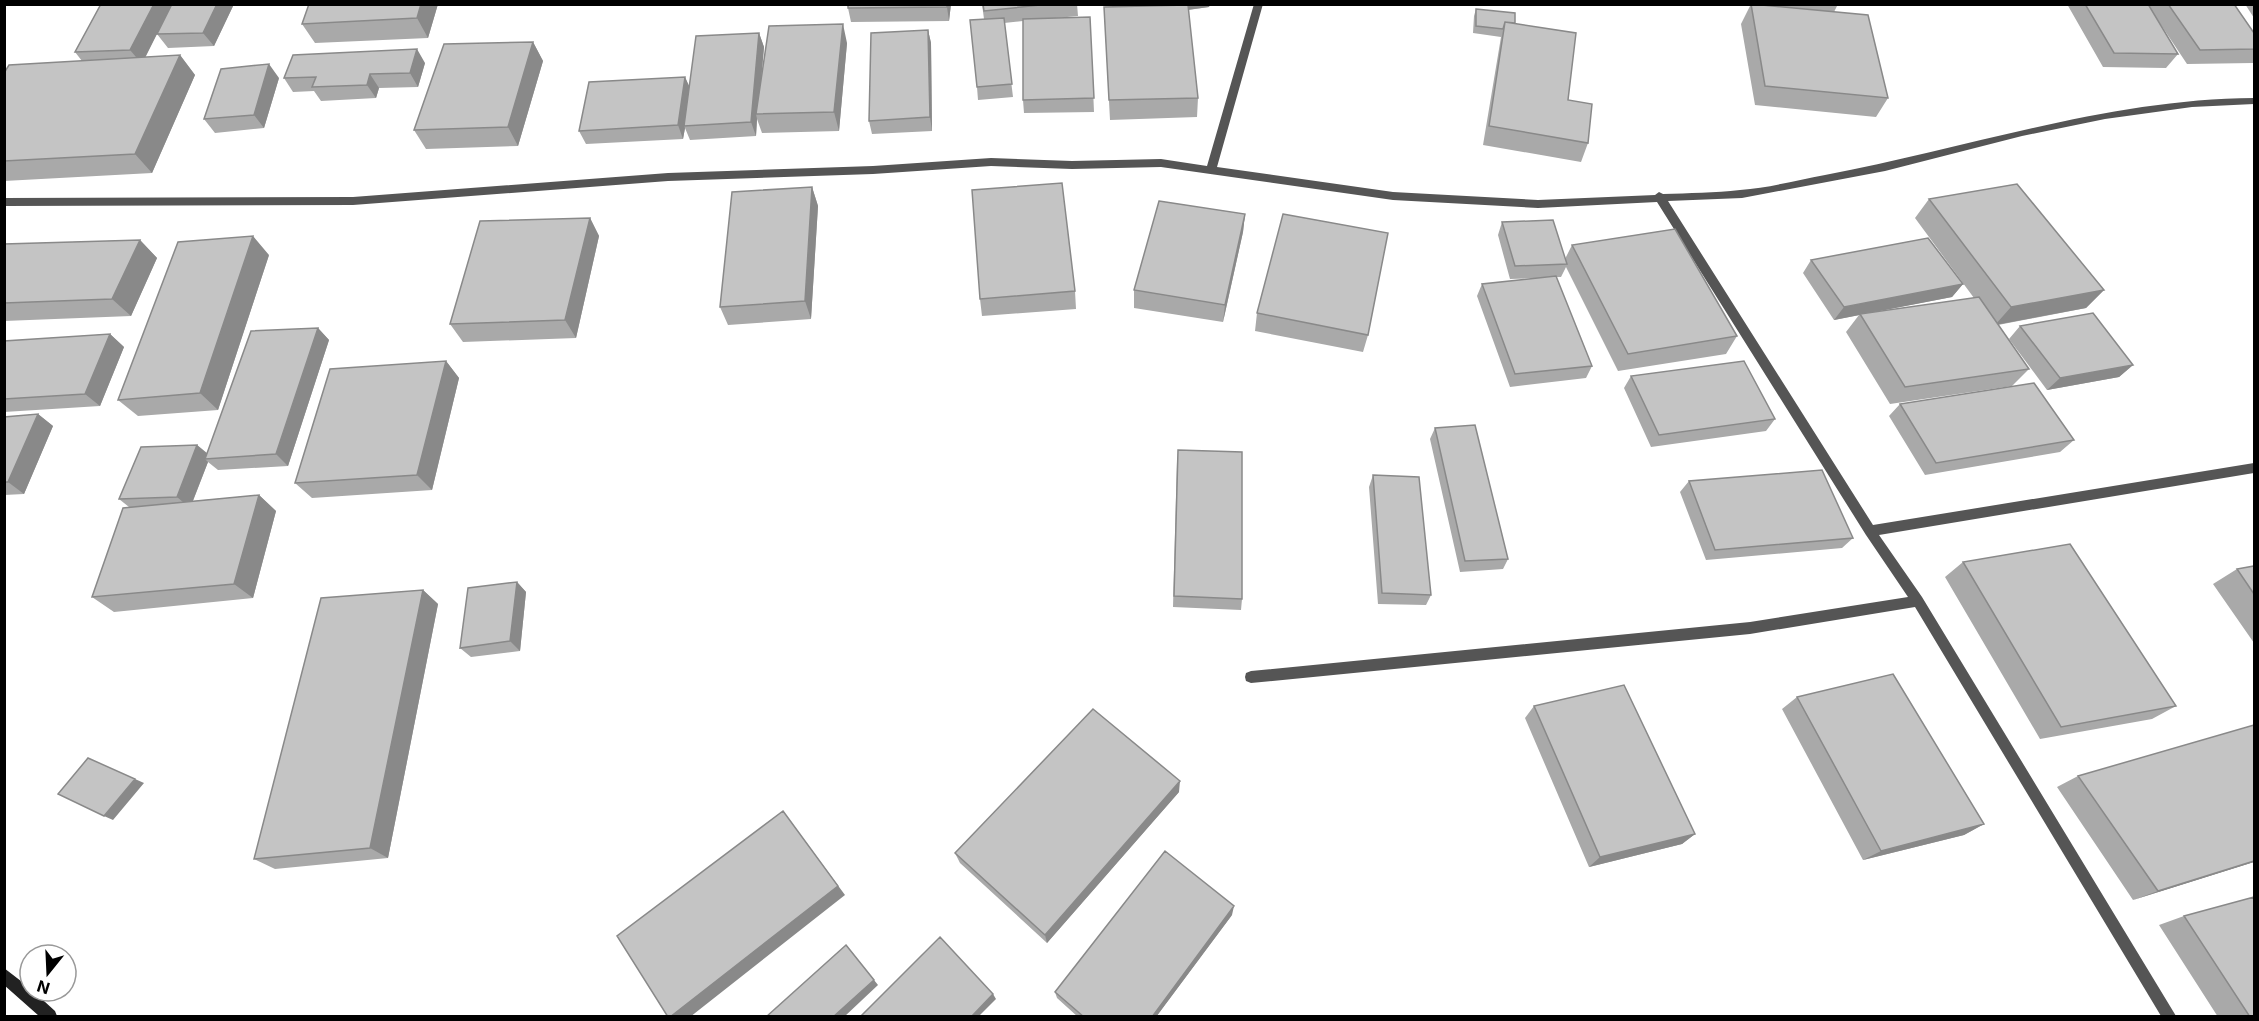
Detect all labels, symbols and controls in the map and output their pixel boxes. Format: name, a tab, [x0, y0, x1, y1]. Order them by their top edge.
north arrow	[18, 943, 78, 1003]
text: N	[34, 976, 52, 999]

